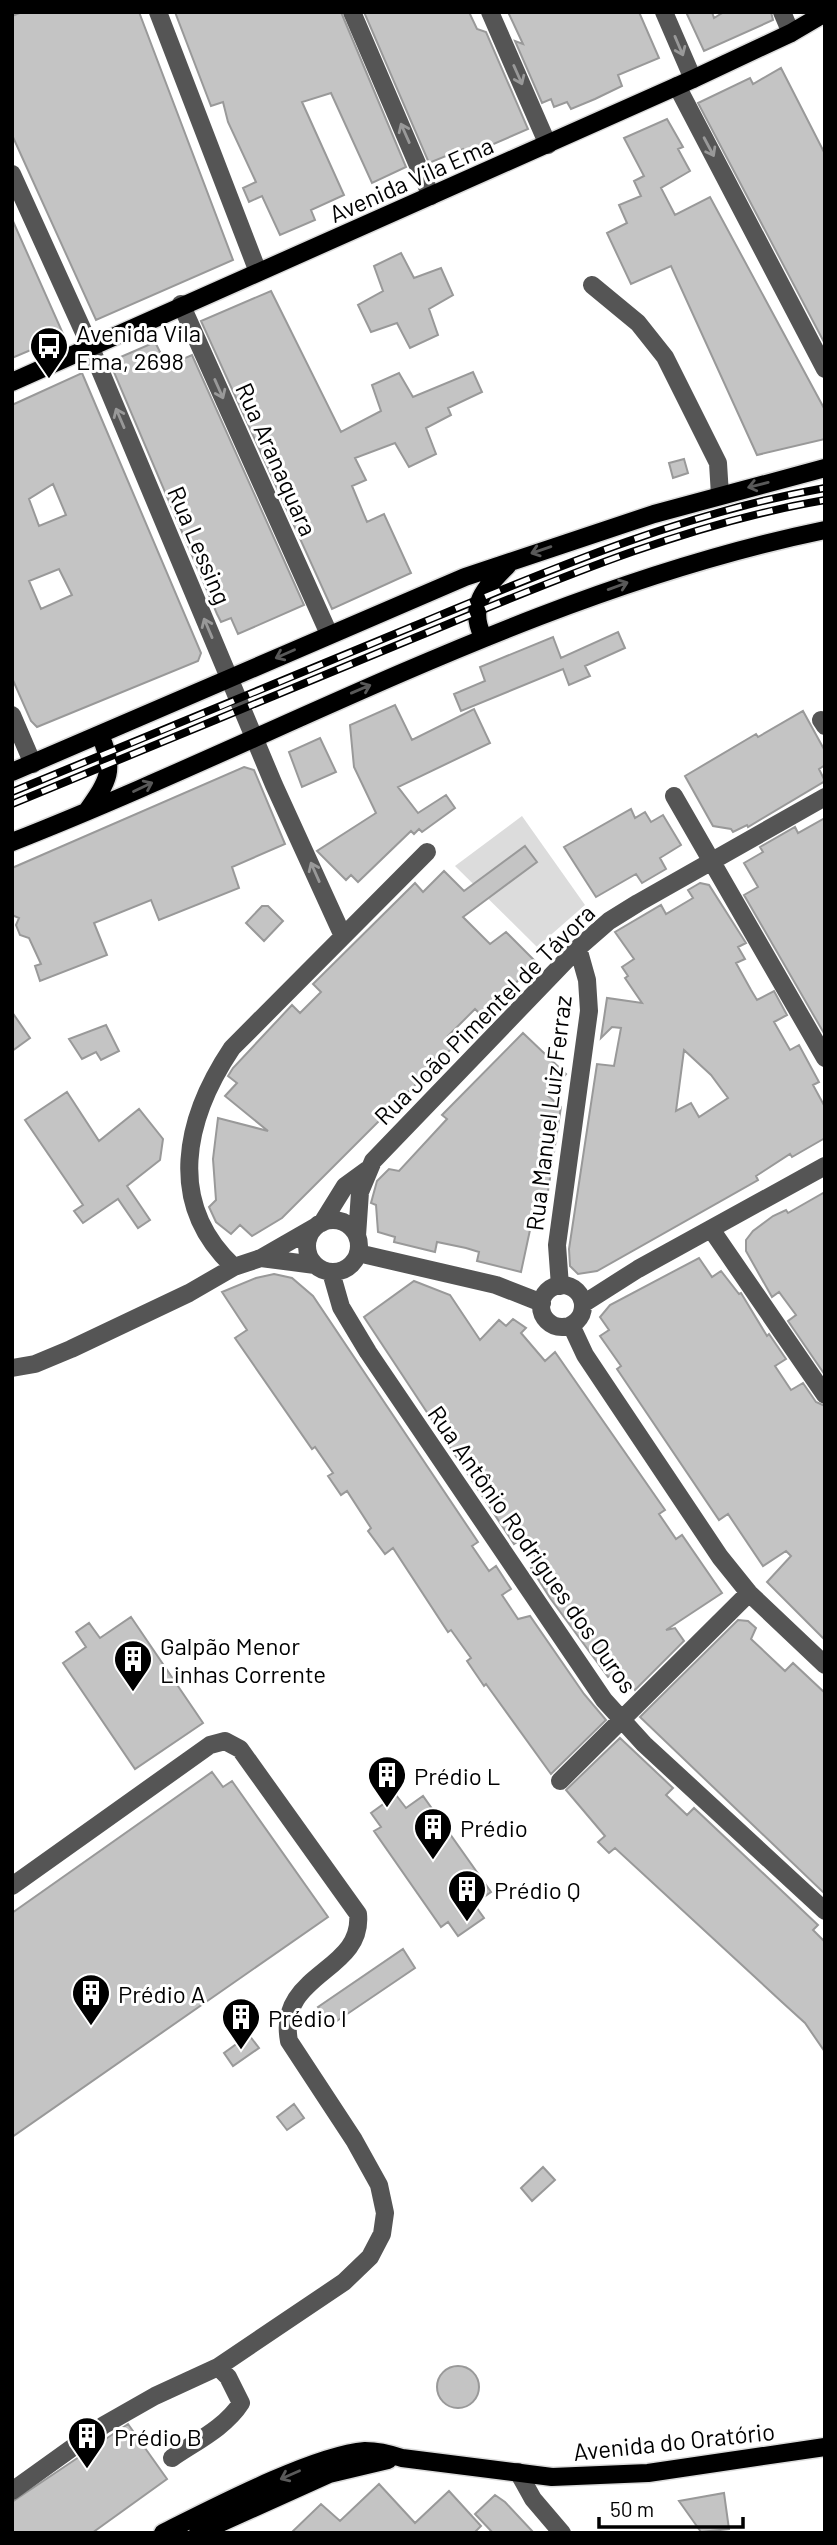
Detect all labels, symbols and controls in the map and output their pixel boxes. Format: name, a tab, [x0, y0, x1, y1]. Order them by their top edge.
one-way arrow	[673, 35, 686, 56]
one-way arrow	[512, 63, 525, 85]
one-way arrow	[398, 123, 411, 144]
street label: Avenida Vila Ema	[325, 130, 497, 228]
one-way arrow	[702, 136, 716, 157]
place label: Avenida Vila Ema, 2698	[76, 318, 201, 375]
bus stop icon: Avenida Vila Ema, 2698	[28, 325, 70, 380]
one-way arrow	[213, 378, 226, 399]
street label: Rua Aranaquara	[230, 378, 324, 540]
one-way arrow	[113, 408, 126, 429]
one-way arrow	[748, 479, 770, 492]
street label: Rua Lessing	[162, 482, 238, 608]
one-way arrow	[530, 545, 552, 557]
one-way arrow	[606, 579, 628, 592]
one-way arrow	[201, 618, 214, 639]
one-way arrow	[274, 648, 296, 661]
one-way arrow	[350, 682, 372, 695]
one-way arrow	[132, 780, 153, 793]
one-way arrow	[308, 861, 321, 883]
street label: Rua João Pimentel de Távora	[368, 898, 600, 1130]
street label: Rua Manuel Luiz Ferraz	[519, 994, 577, 1232]
street label: Rua Antônio Rodrigues dos Ouros	[422, 1400, 644, 1698]
place label: Galpão Menor Linhas Corrente	[160, 1631, 326, 1688]
building icon: Galpão Menor Linhas Corrente	[112, 1638, 154, 1693]
building icon: Prédio L	[366, 1754, 408, 1809]
place label: Prédio L	[414, 1761, 500, 1790]
building icon: Prédio	[412, 1806, 454, 1861]
place label: Prédio	[460, 1813, 528, 1842]
building icon: Prédio Q	[446, 1868, 488, 1923]
place label: Prédio Q	[494, 1875, 581, 1904]
building icon: Prédio A	[70, 1972, 112, 2027]
place label: Prédio A	[118, 1979, 205, 2008]
building icon: Prédio I	[220, 1996, 262, 2051]
place label: Prédio I	[268, 2003, 347, 2032]
building icon: Prédio B	[66, 2415, 108, 2470]
street label: Avenida do Oratório	[572, 2416, 776, 2466]
place label: Prédio B	[114, 2422, 202, 2451]
one-way arrow	[280, 2469, 301, 2482]
scale bar	[599, 2486, 742, 2530]
text: 50 m	[610, 2496, 654, 2521]

